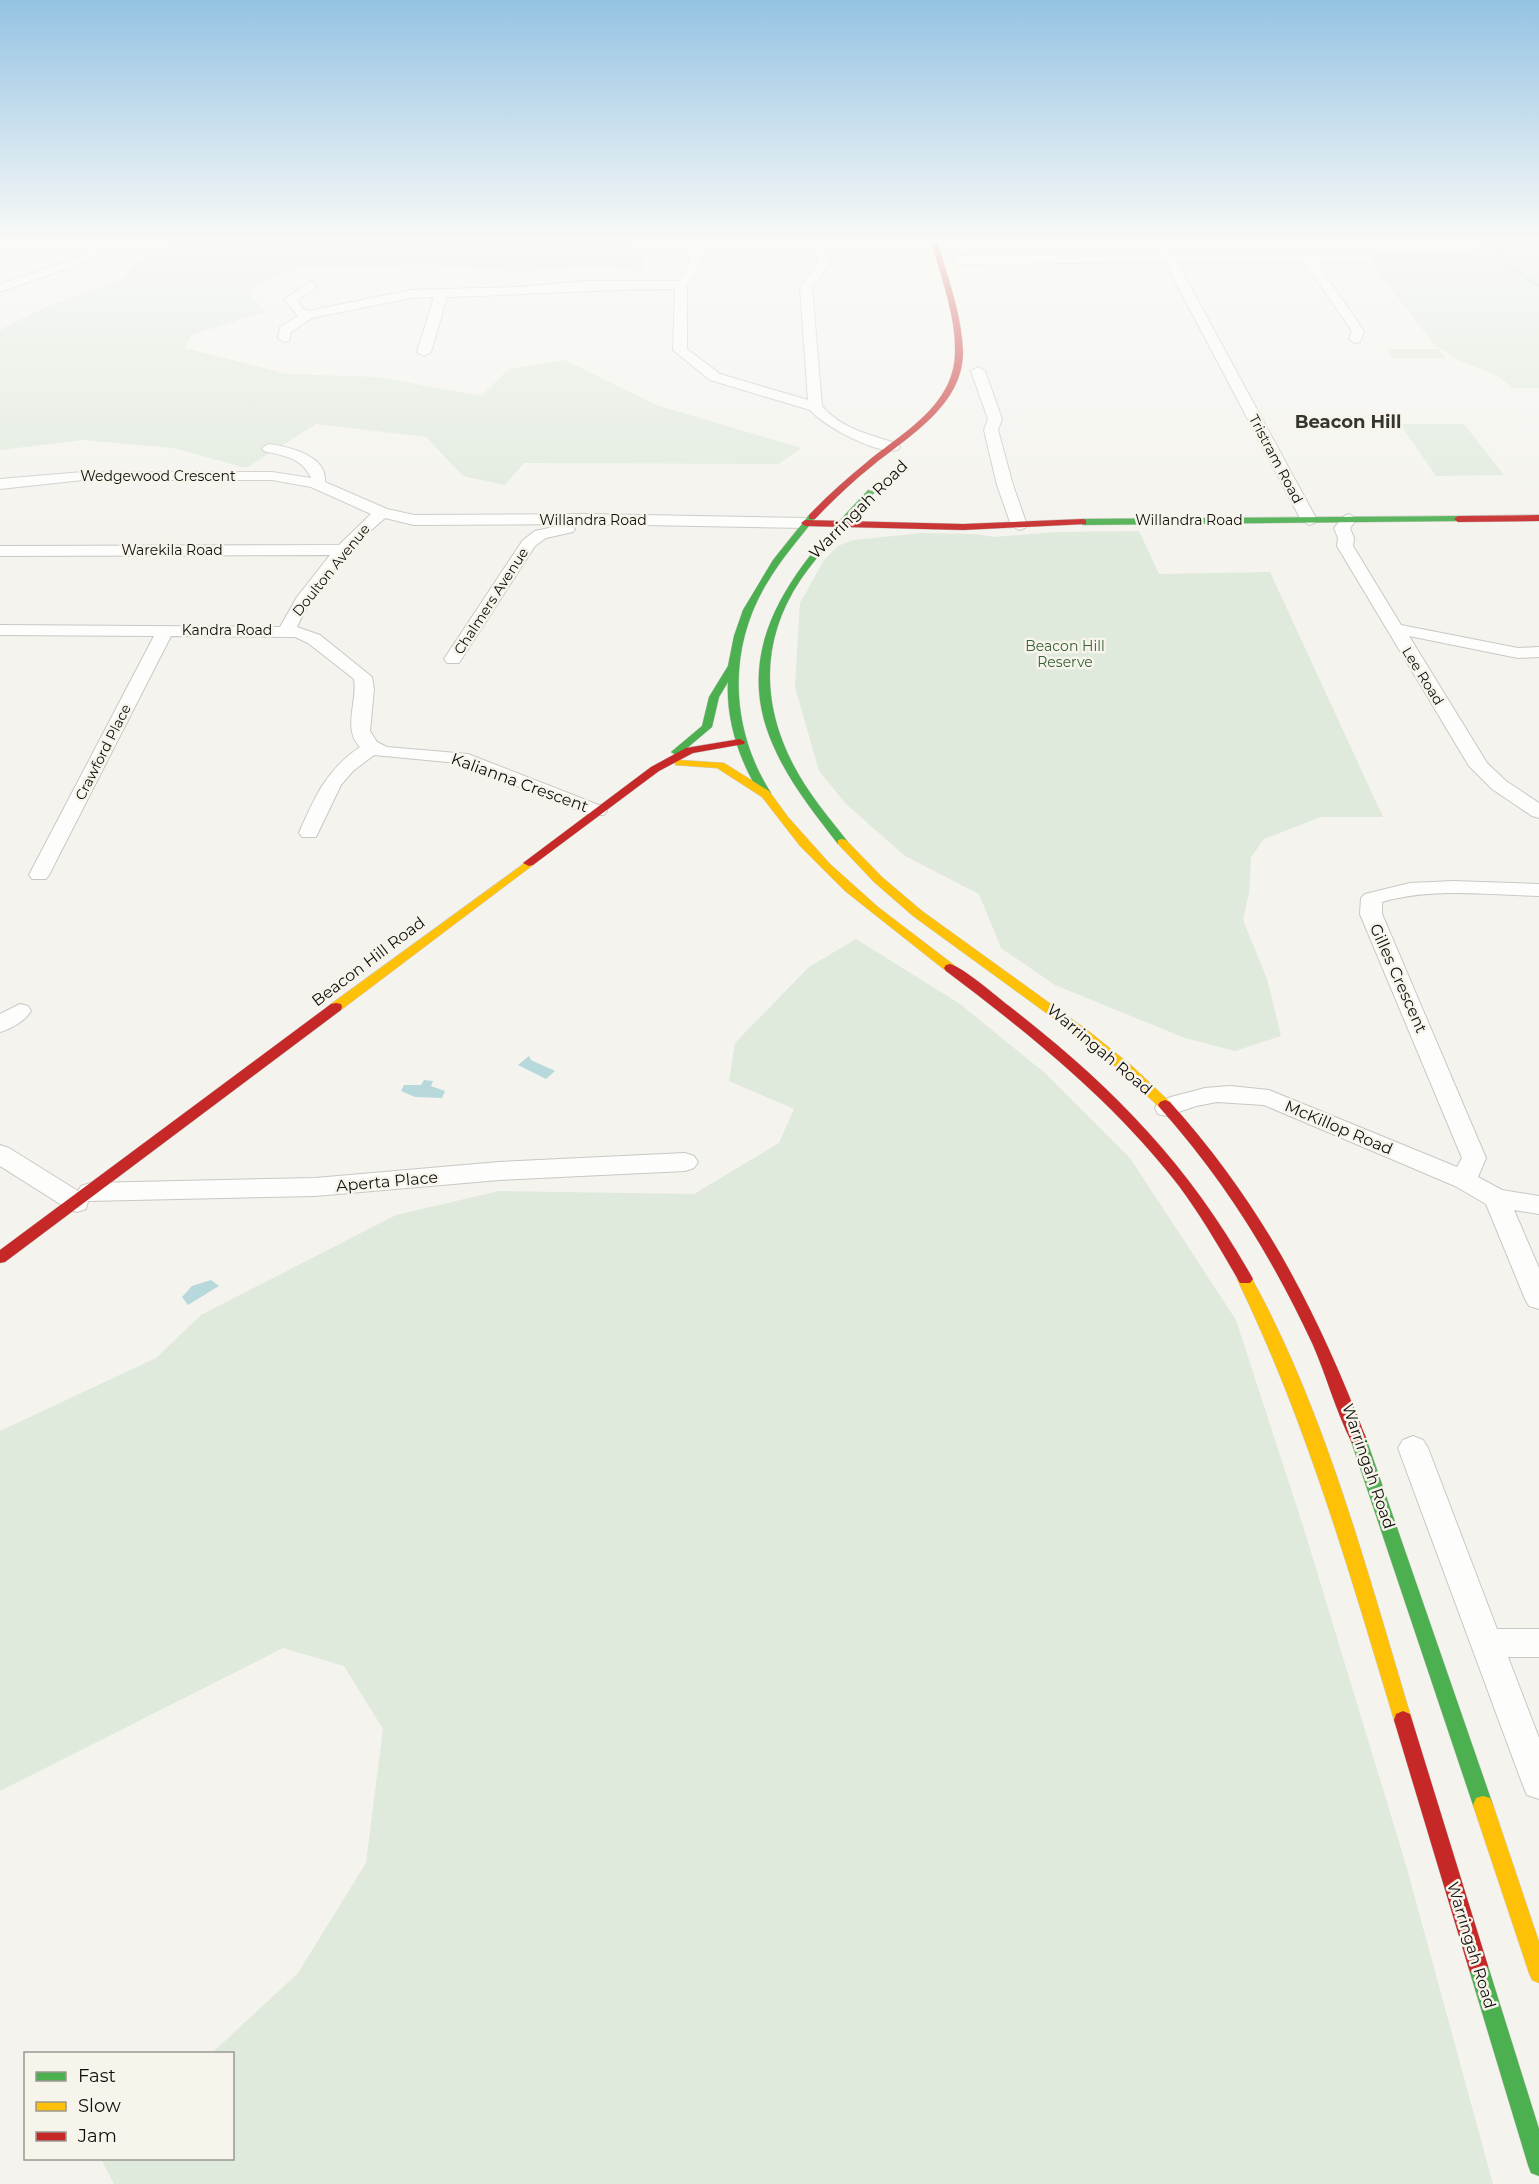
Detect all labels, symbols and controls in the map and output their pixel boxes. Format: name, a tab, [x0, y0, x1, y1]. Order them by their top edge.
street label: Tristram Road	[1245, 411, 1307, 507]
district label: Beacon Hill	[1295, 411, 1401, 433]
street label: Warringah Road	[805, 456, 911, 562]
street label: Wedgewood Crescent	[80, 467, 236, 485]
street label: Willandra Road	[539, 511, 647, 529]
street label: Willandra Road	[1135, 511, 1243, 529]
street label: Doulton Avenue	[288, 520, 374, 620]
street label: Warekila Road	[121, 541, 223, 559]
street label: Chalmers Avenue	[450, 544, 532, 658]
street label: Kandra Road	[182, 621, 272, 639]
park label: Beacon Hill Reserve	[1025, 637, 1105, 671]
street label: Lee Road	[1398, 644, 1448, 708]
street label: Crawford Place	[71, 701, 135, 803]
street label: Kalianna Crescent	[449, 749, 592, 816]
street label: Beacon Hill Road	[308, 913, 429, 1010]
street label: Gilles Crescent	[1366, 921, 1431, 1036]
street label: Warringah Road	[1043, 1000, 1156, 1099]
street label: McKillop Road	[1282, 1096, 1396, 1159]
street label: Aperta Place	[335, 1168, 439, 1195]
street label: Warringah Road	[1338, 1401, 1399, 1531]
street label: Warringah Road	[1443, 1880, 1500, 2011]
legend	[24, 2052, 234, 2160]
text: Fast	[78, 2065, 116, 2087]
text: Slow	[78, 2095, 121, 2117]
text: Jam	[77, 2125, 117, 2147]

